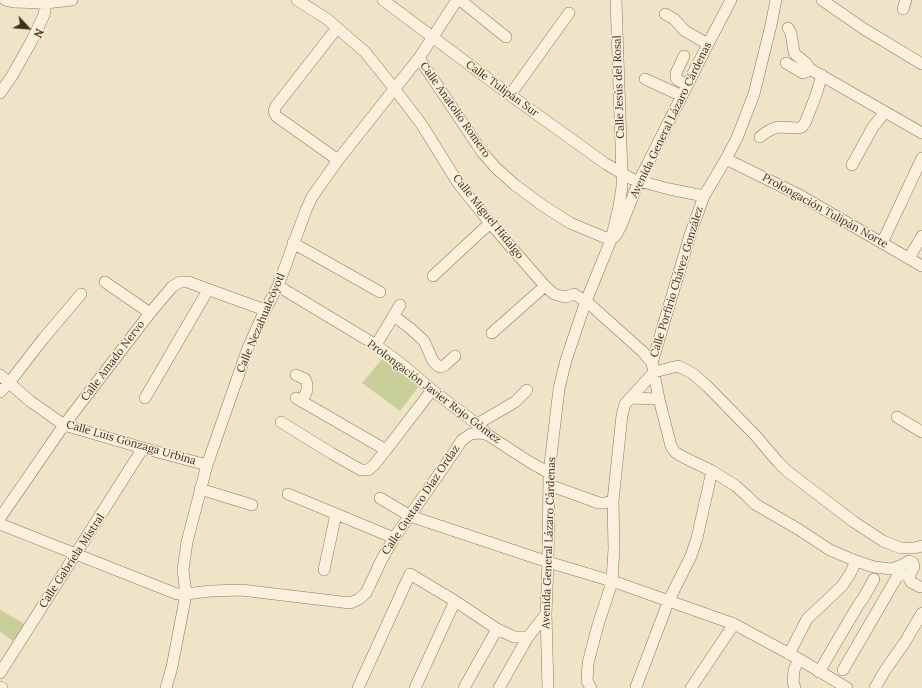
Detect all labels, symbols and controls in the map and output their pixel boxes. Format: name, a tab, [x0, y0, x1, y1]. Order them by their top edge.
north arrow	[8, 8, 48, 48]
text: N	[31, 26, 47, 40]
street label: Calle Jesús del Rosal	[611, 35, 627, 139]
street label: Avenida General Lázaro Cárdenas	[627, 40, 715, 200]
street label: Calle Tulipán Sur	[463, 58, 541, 120]
street label: Calle Anatolio Romero	[417, 60, 493, 160]
street label: Prolongación Tulipán Norte	[760, 171, 890, 251]
street label: Calle Miguel Hidalgo	[450, 172, 526, 262]
street label: Calle Porfirio Chávez González	[648, 205, 706, 359]
street label: Calle Nezahualcóyotl	[234, 271, 288, 375]
street label: Calle Amado Nervo	[78, 318, 148, 404]
street label: Prolongación Javier Rojo Gómez	[365, 337, 503, 447]
street label: Calle Luis Gonzaga Urbina	[65, 418, 197, 468]
street label: Calle Gustavo Díaz Ordaz	[379, 443, 463, 557]
street label: Avenida General Lázaro Cárdenas	[539, 457, 559, 629]
street label: Calle Gabriela Mistral	[37, 511, 107, 611]

